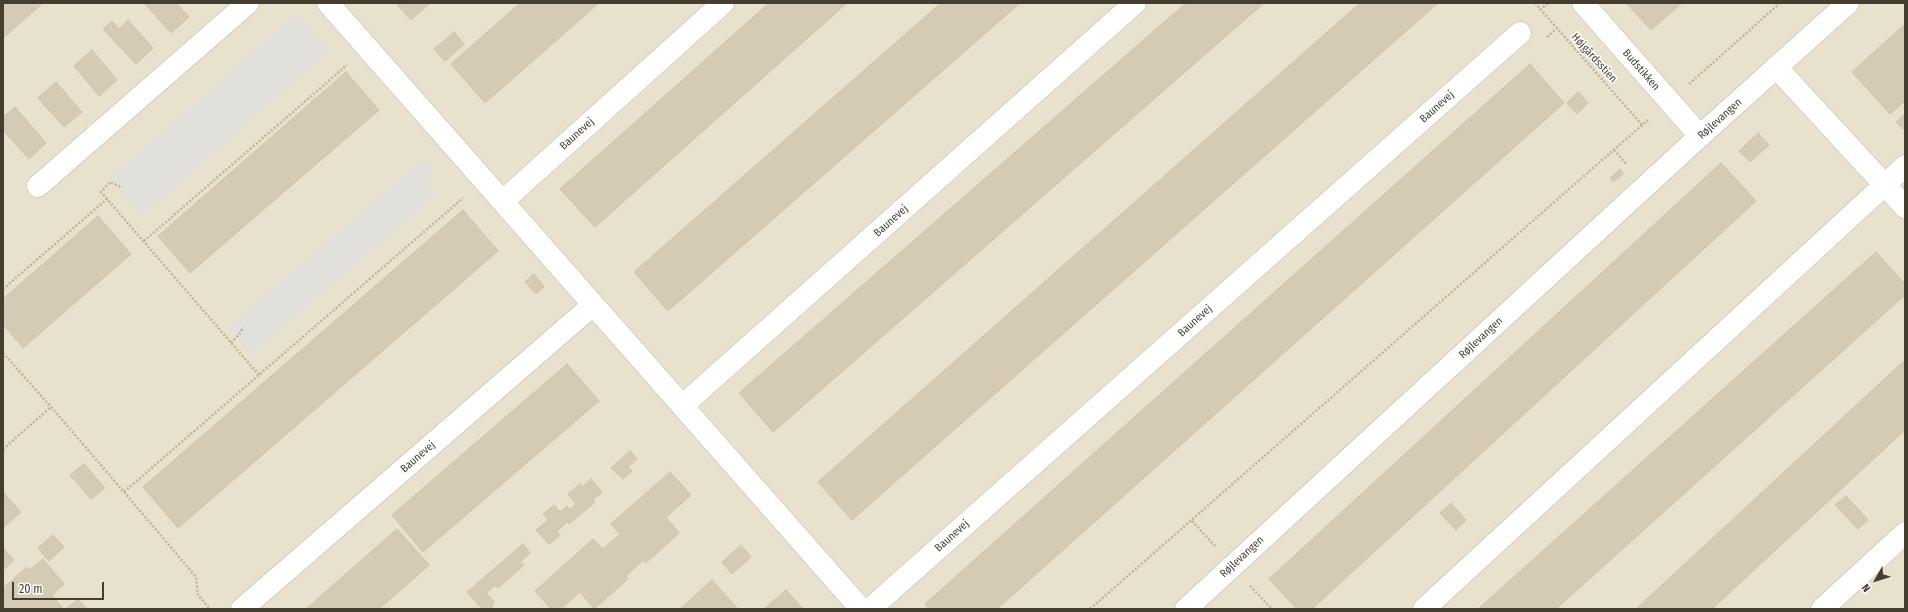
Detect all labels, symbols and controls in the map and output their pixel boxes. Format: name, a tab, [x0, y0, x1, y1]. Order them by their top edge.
street label: Højgårdsstien	[1568, 31, 1620, 85]
street label: Budstikken	[1620, 47, 1662, 93]
street label: Baunevej	[1417, 88, 1457, 126]
street label: Røjlevangen	[1695, 96, 1745, 142]
street label: Baunevej	[557, 115, 597, 153]
street label: Baunevej	[871, 202, 911, 240]
street label: Baunevej	[1175, 302, 1215, 340]
street label: Røjlevangen	[1456, 314, 1506, 362]
street label: Baunevej	[398, 438, 438, 476]
street label: Baunevej	[932, 517, 972, 555]
street label: Røjlevangen	[1217, 533, 1267, 581]
north arrow	[1856, 560, 1896, 600]
scale bar	[14, 574, 106, 600]
text: N	[1859, 581, 1873, 595]
text: 20 m	[19, 582, 43, 596]

